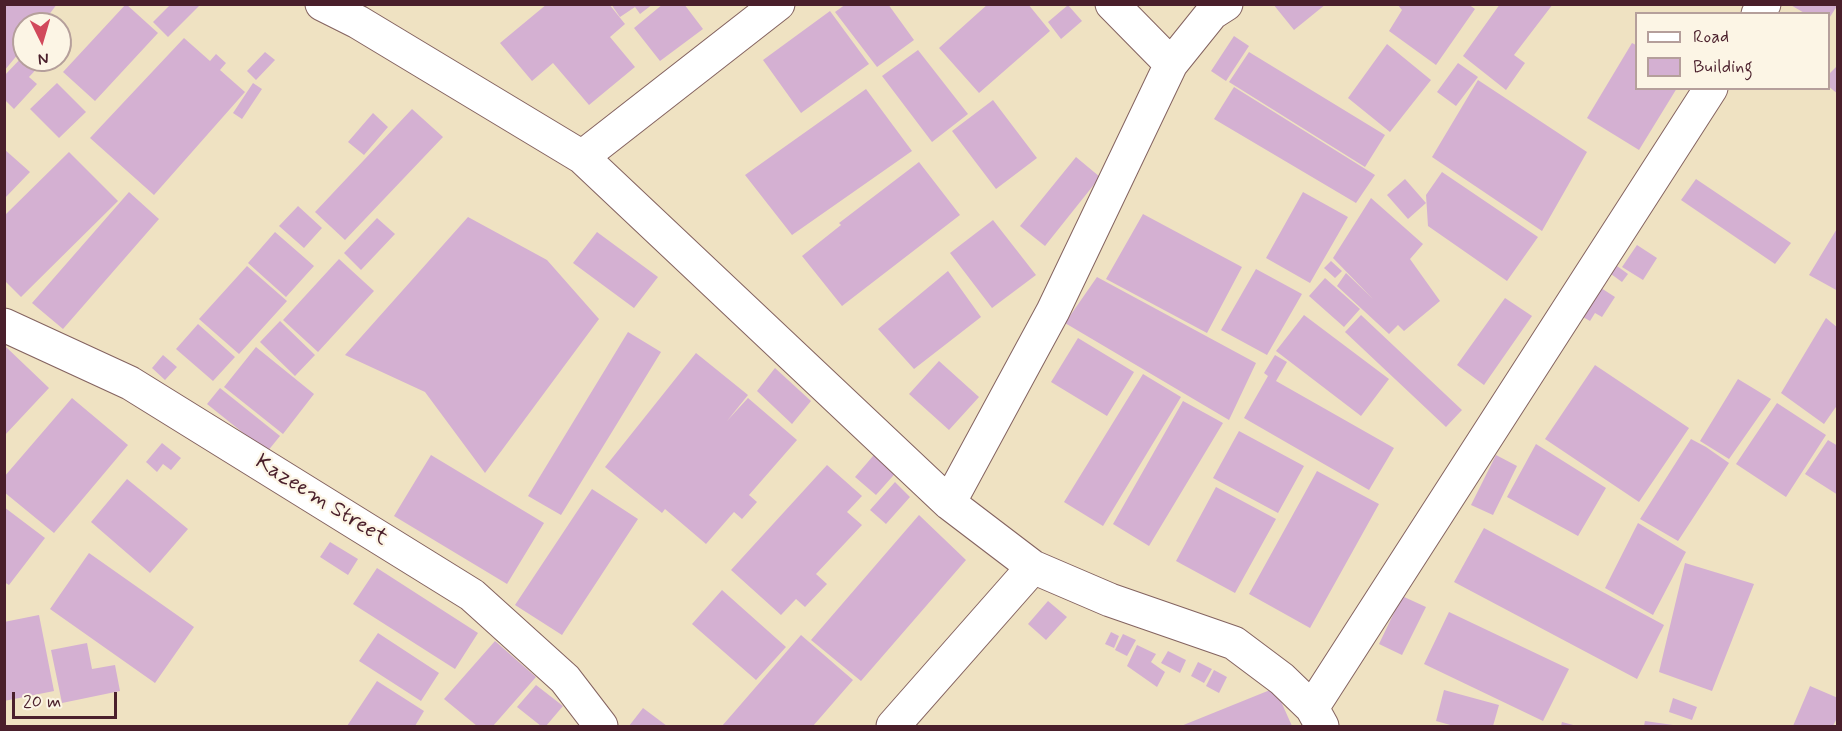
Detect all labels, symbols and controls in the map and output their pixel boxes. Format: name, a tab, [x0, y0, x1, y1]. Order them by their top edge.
north arrow	[12, 12, 72, 72]
legend	[1635, 12, 1830, 90]
text: Road	[1693, 25, 1729, 49]
text: N	[37, 48, 50, 69]
text: Building	[1693, 55, 1753, 79]
street label: Kazeem Street	[250, 450, 392, 552]
scale bar	[15, 680, 120, 718]
text: 20 m	[23, 690, 61, 714]

